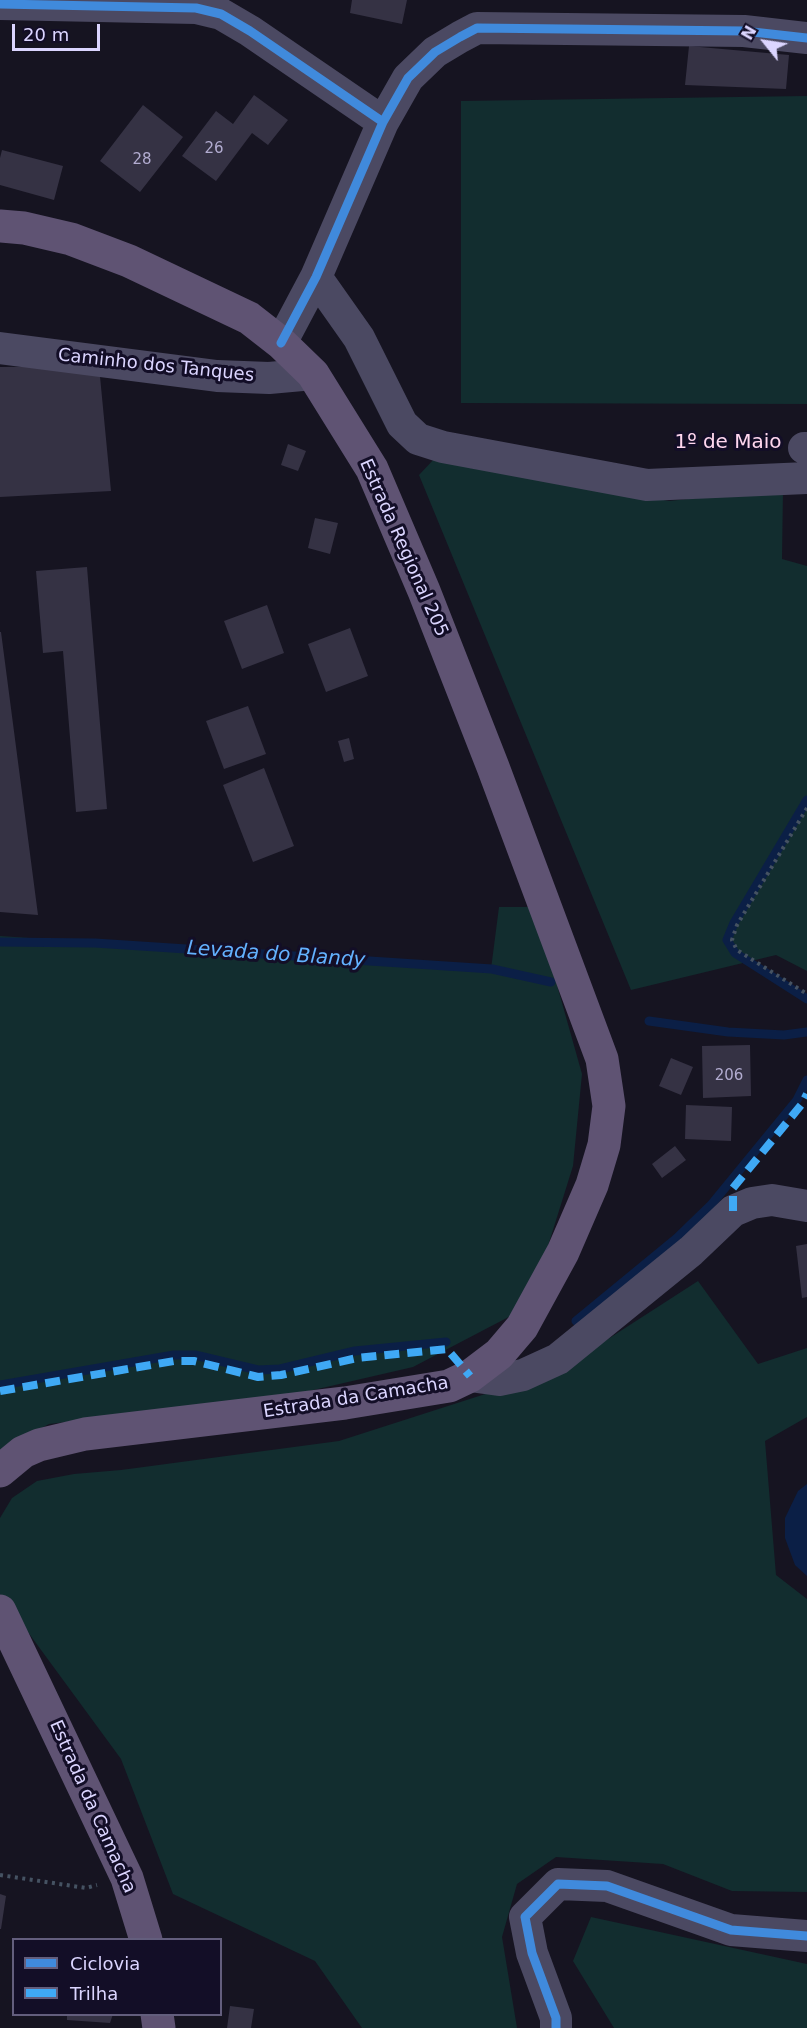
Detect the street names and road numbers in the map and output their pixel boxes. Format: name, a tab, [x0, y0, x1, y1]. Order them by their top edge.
street label: Caminho dos Tanques	[57, 345, 255, 387]
street label: Estrada Regional 205	[354, 456, 452, 640]
street label: Estrada da Camacha	[262, 1373, 450, 1423]
street label: Estrada da Camacha	[44, 1717, 140, 1897]

